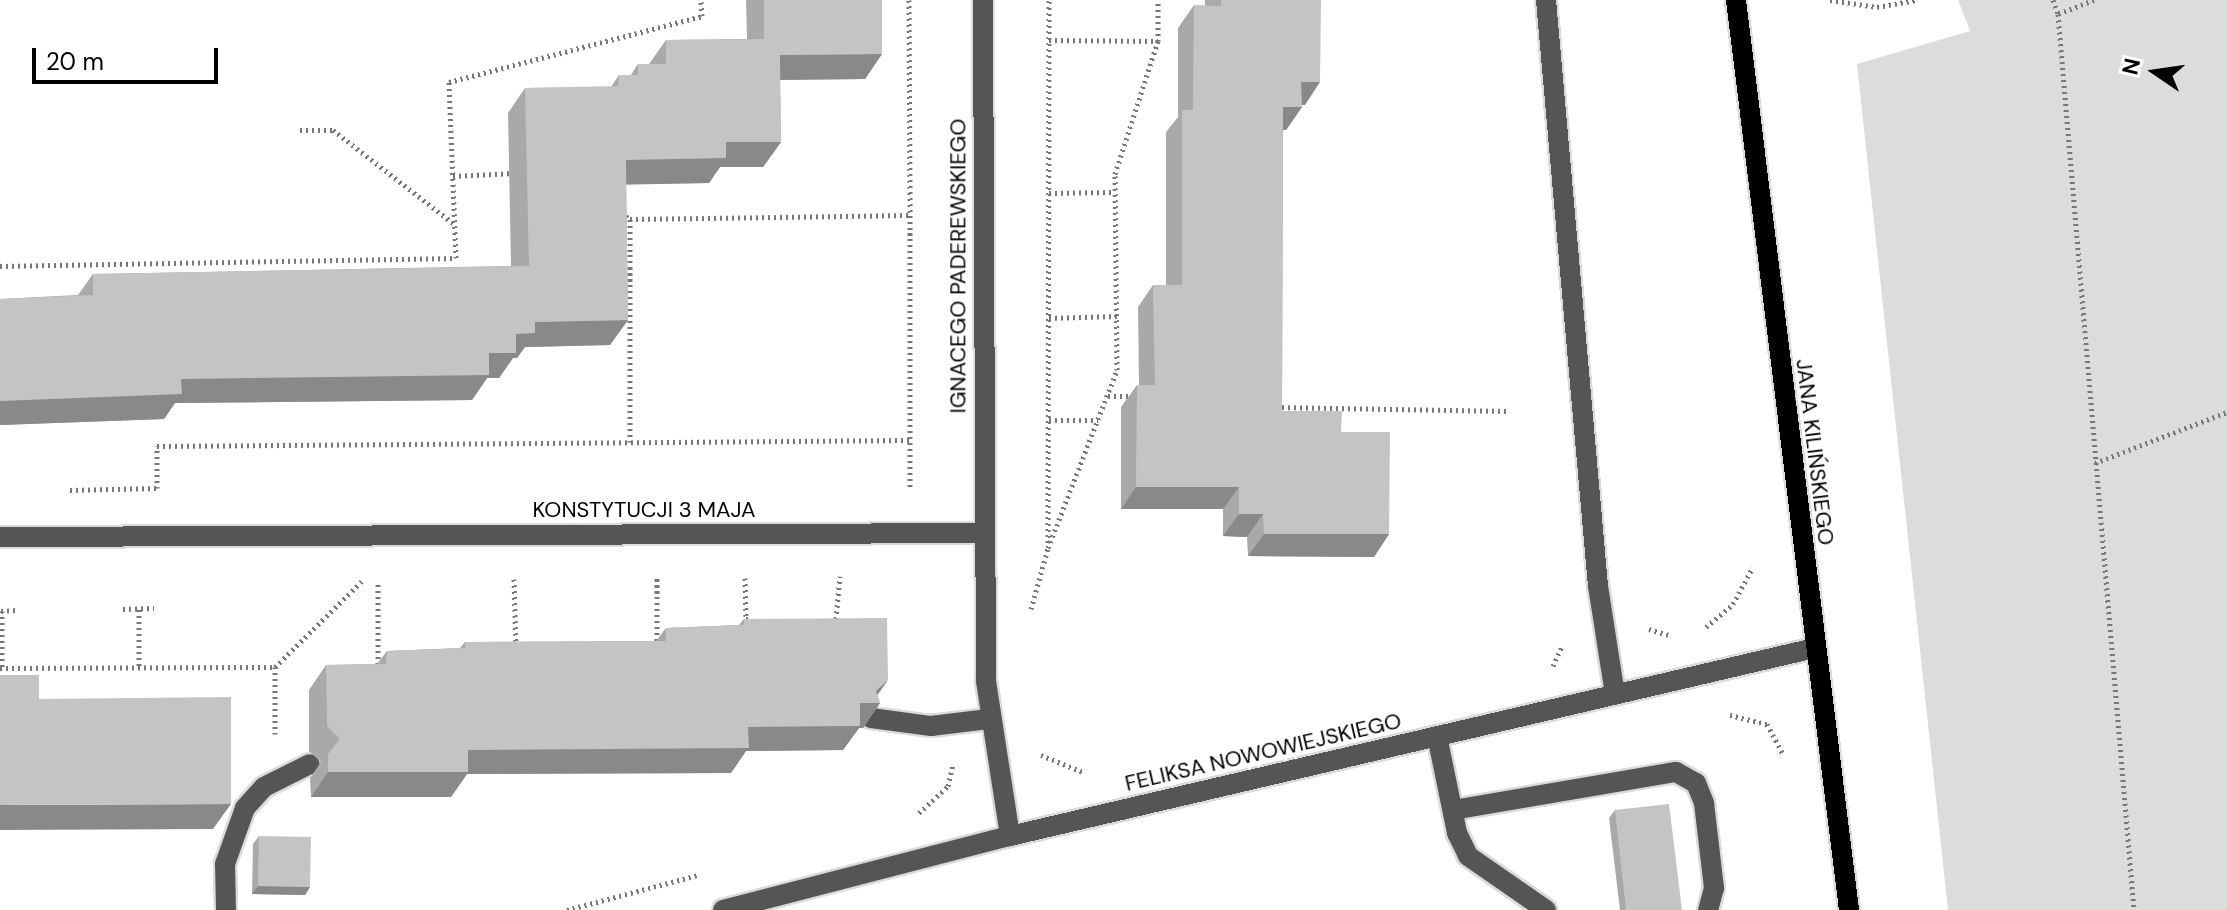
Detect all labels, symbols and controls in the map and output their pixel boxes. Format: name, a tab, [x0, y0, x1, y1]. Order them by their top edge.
scale bar	[36, 32, 222, 82]
north arrow	[2115, 32, 2195, 112]
text: 20 m	[46, 46, 104, 77]
text: N	[2115, 55, 2147, 78]
street label: IGNACEGO PADEREWSKIEGO	[945, 119, 971, 413]
street label: JANA KILIŃSKIEGO	[1790, 357, 1840, 547]
street label: KONSTYTUCJI 3 MAJA	[532, 497, 756, 523]
street label: FELIKSA NOWOWIEJSKIEGO	[1122, 707, 1404, 797]

